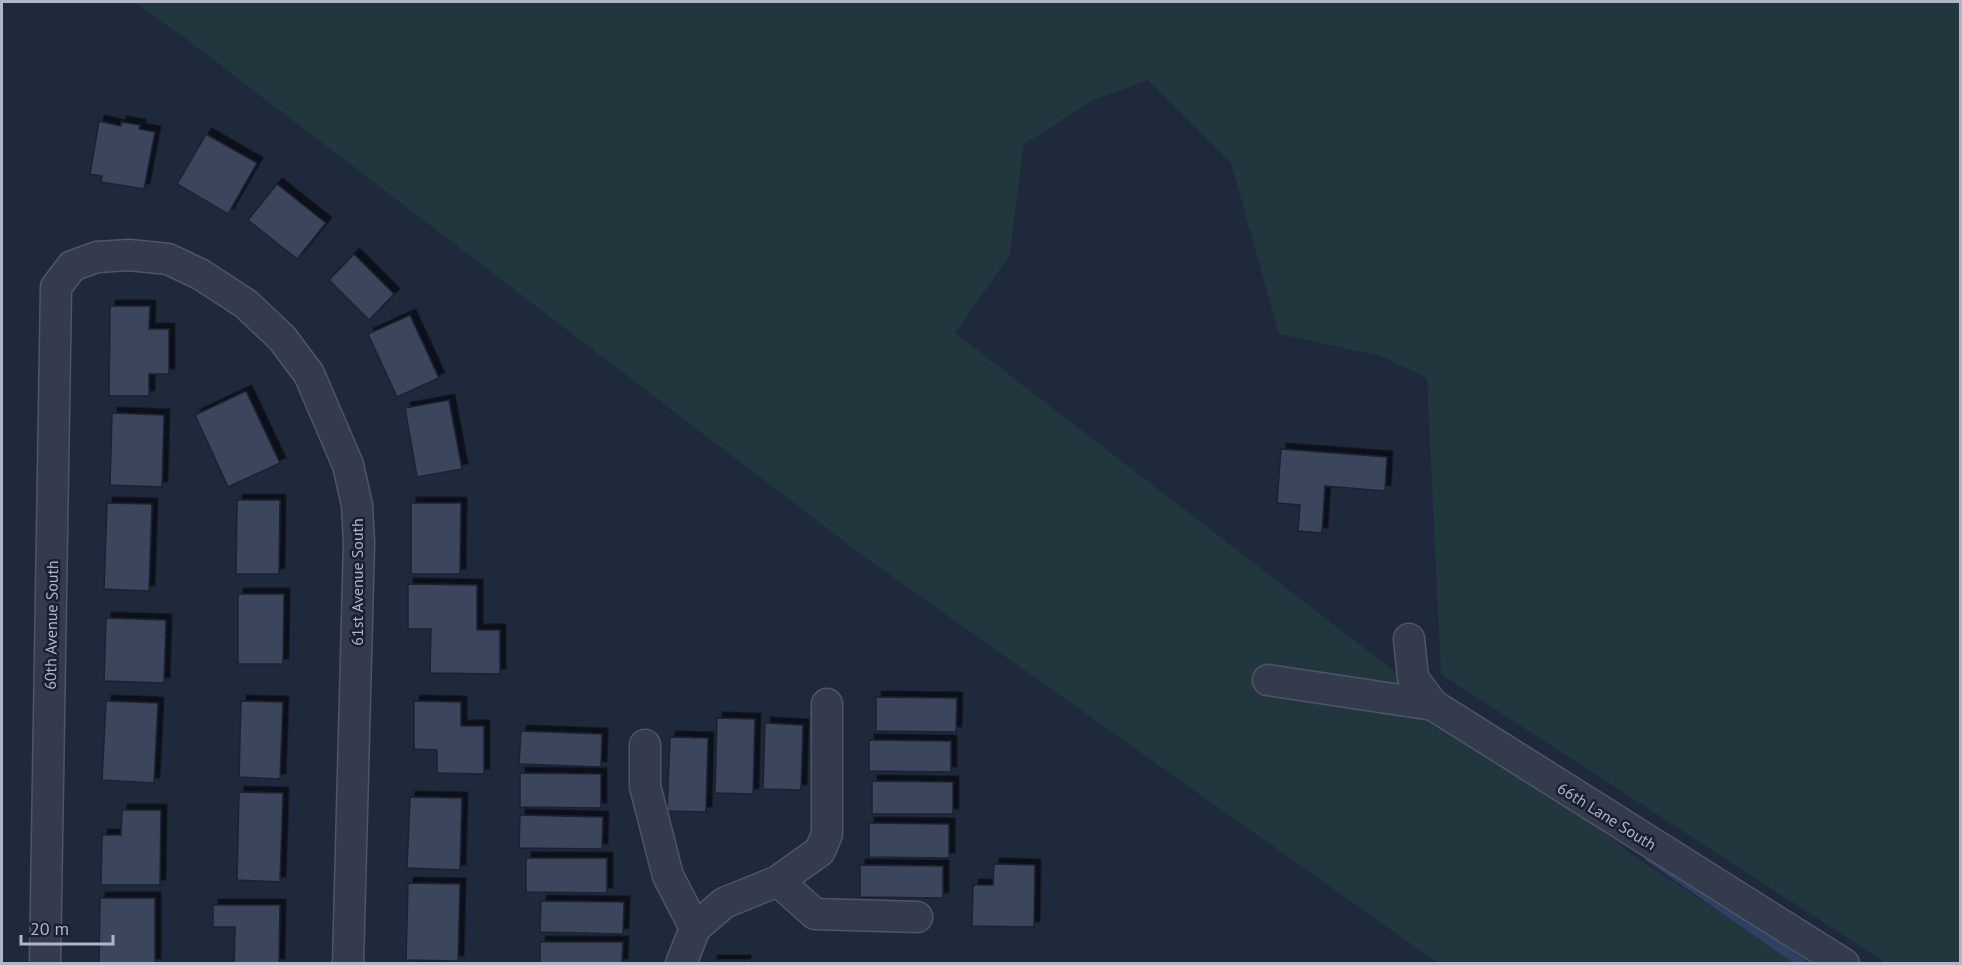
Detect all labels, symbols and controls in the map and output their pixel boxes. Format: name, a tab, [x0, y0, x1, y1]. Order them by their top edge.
street label: 61st Avenue South	[347, 518, 367, 646]
street label: 60th Avenue South	[40, 560, 62, 690]
street label: 66th Lane South	[1554, 778, 1660, 854]
scale bar	[21, 908, 112, 946]
text: 20 m	[30, 917, 69, 940]

